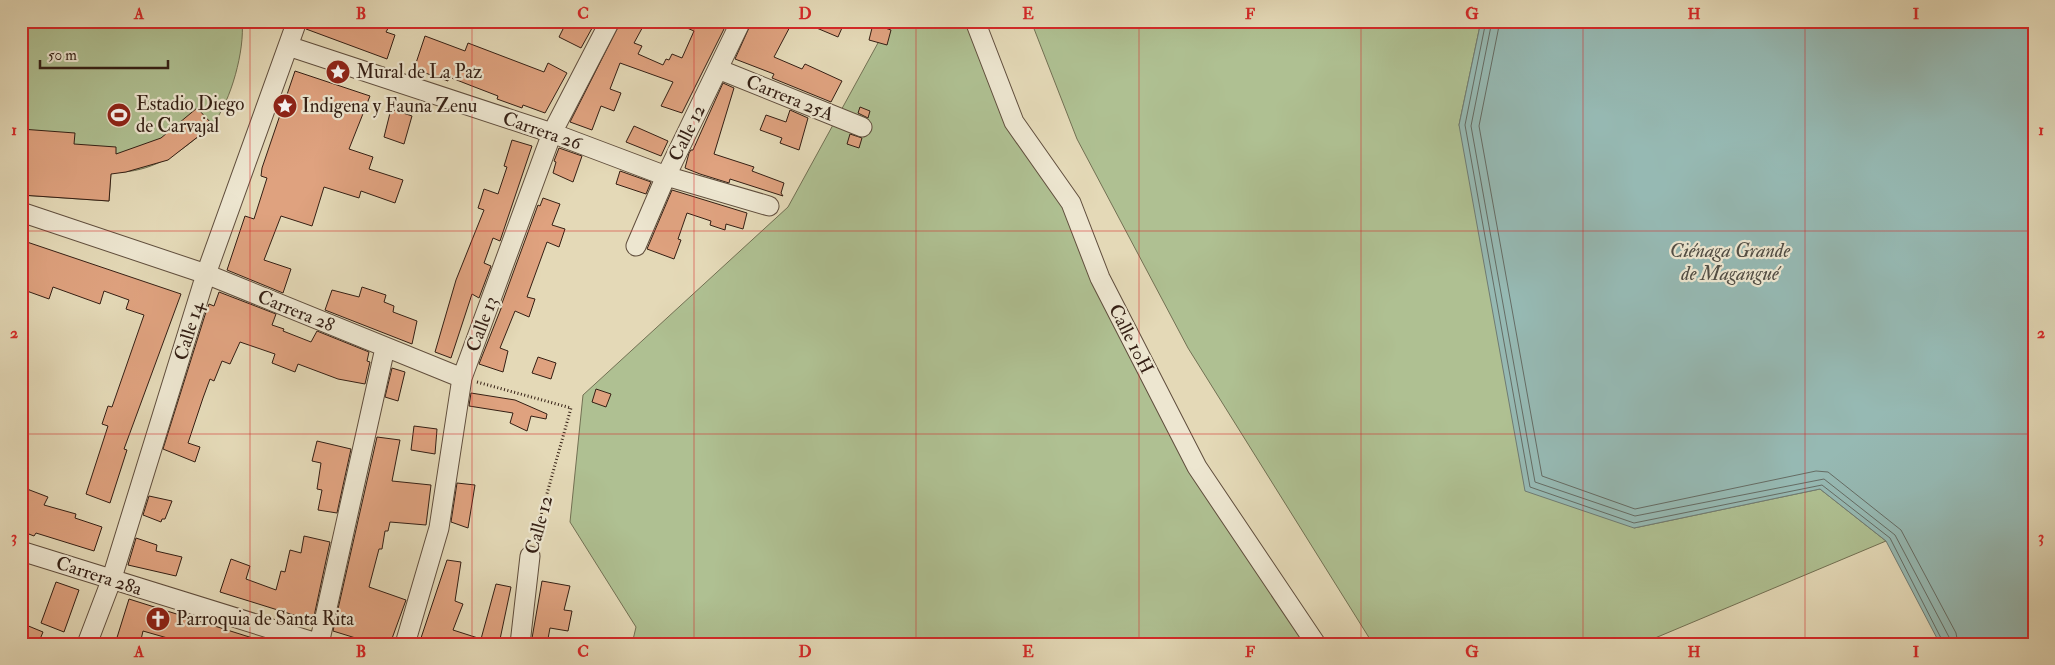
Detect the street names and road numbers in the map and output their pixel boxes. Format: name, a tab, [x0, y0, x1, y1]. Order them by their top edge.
street label: Carrera 25A	[743, 70, 837, 126]
street label: Calle 12	[663, 101, 711, 165]
street label: Carrera 26	[499, 106, 586, 156]
street label: Carrera 28	[254, 285, 338, 337]
street label: Calle 13	[461, 293, 503, 355]
street label: Calle 14	[169, 298, 210, 363]
street label: Calle 10H	[1103, 300, 1159, 378]
street label: Calle 12	[520, 493, 558, 557]
street label: Carrera 28a	[53, 551, 145, 601]

